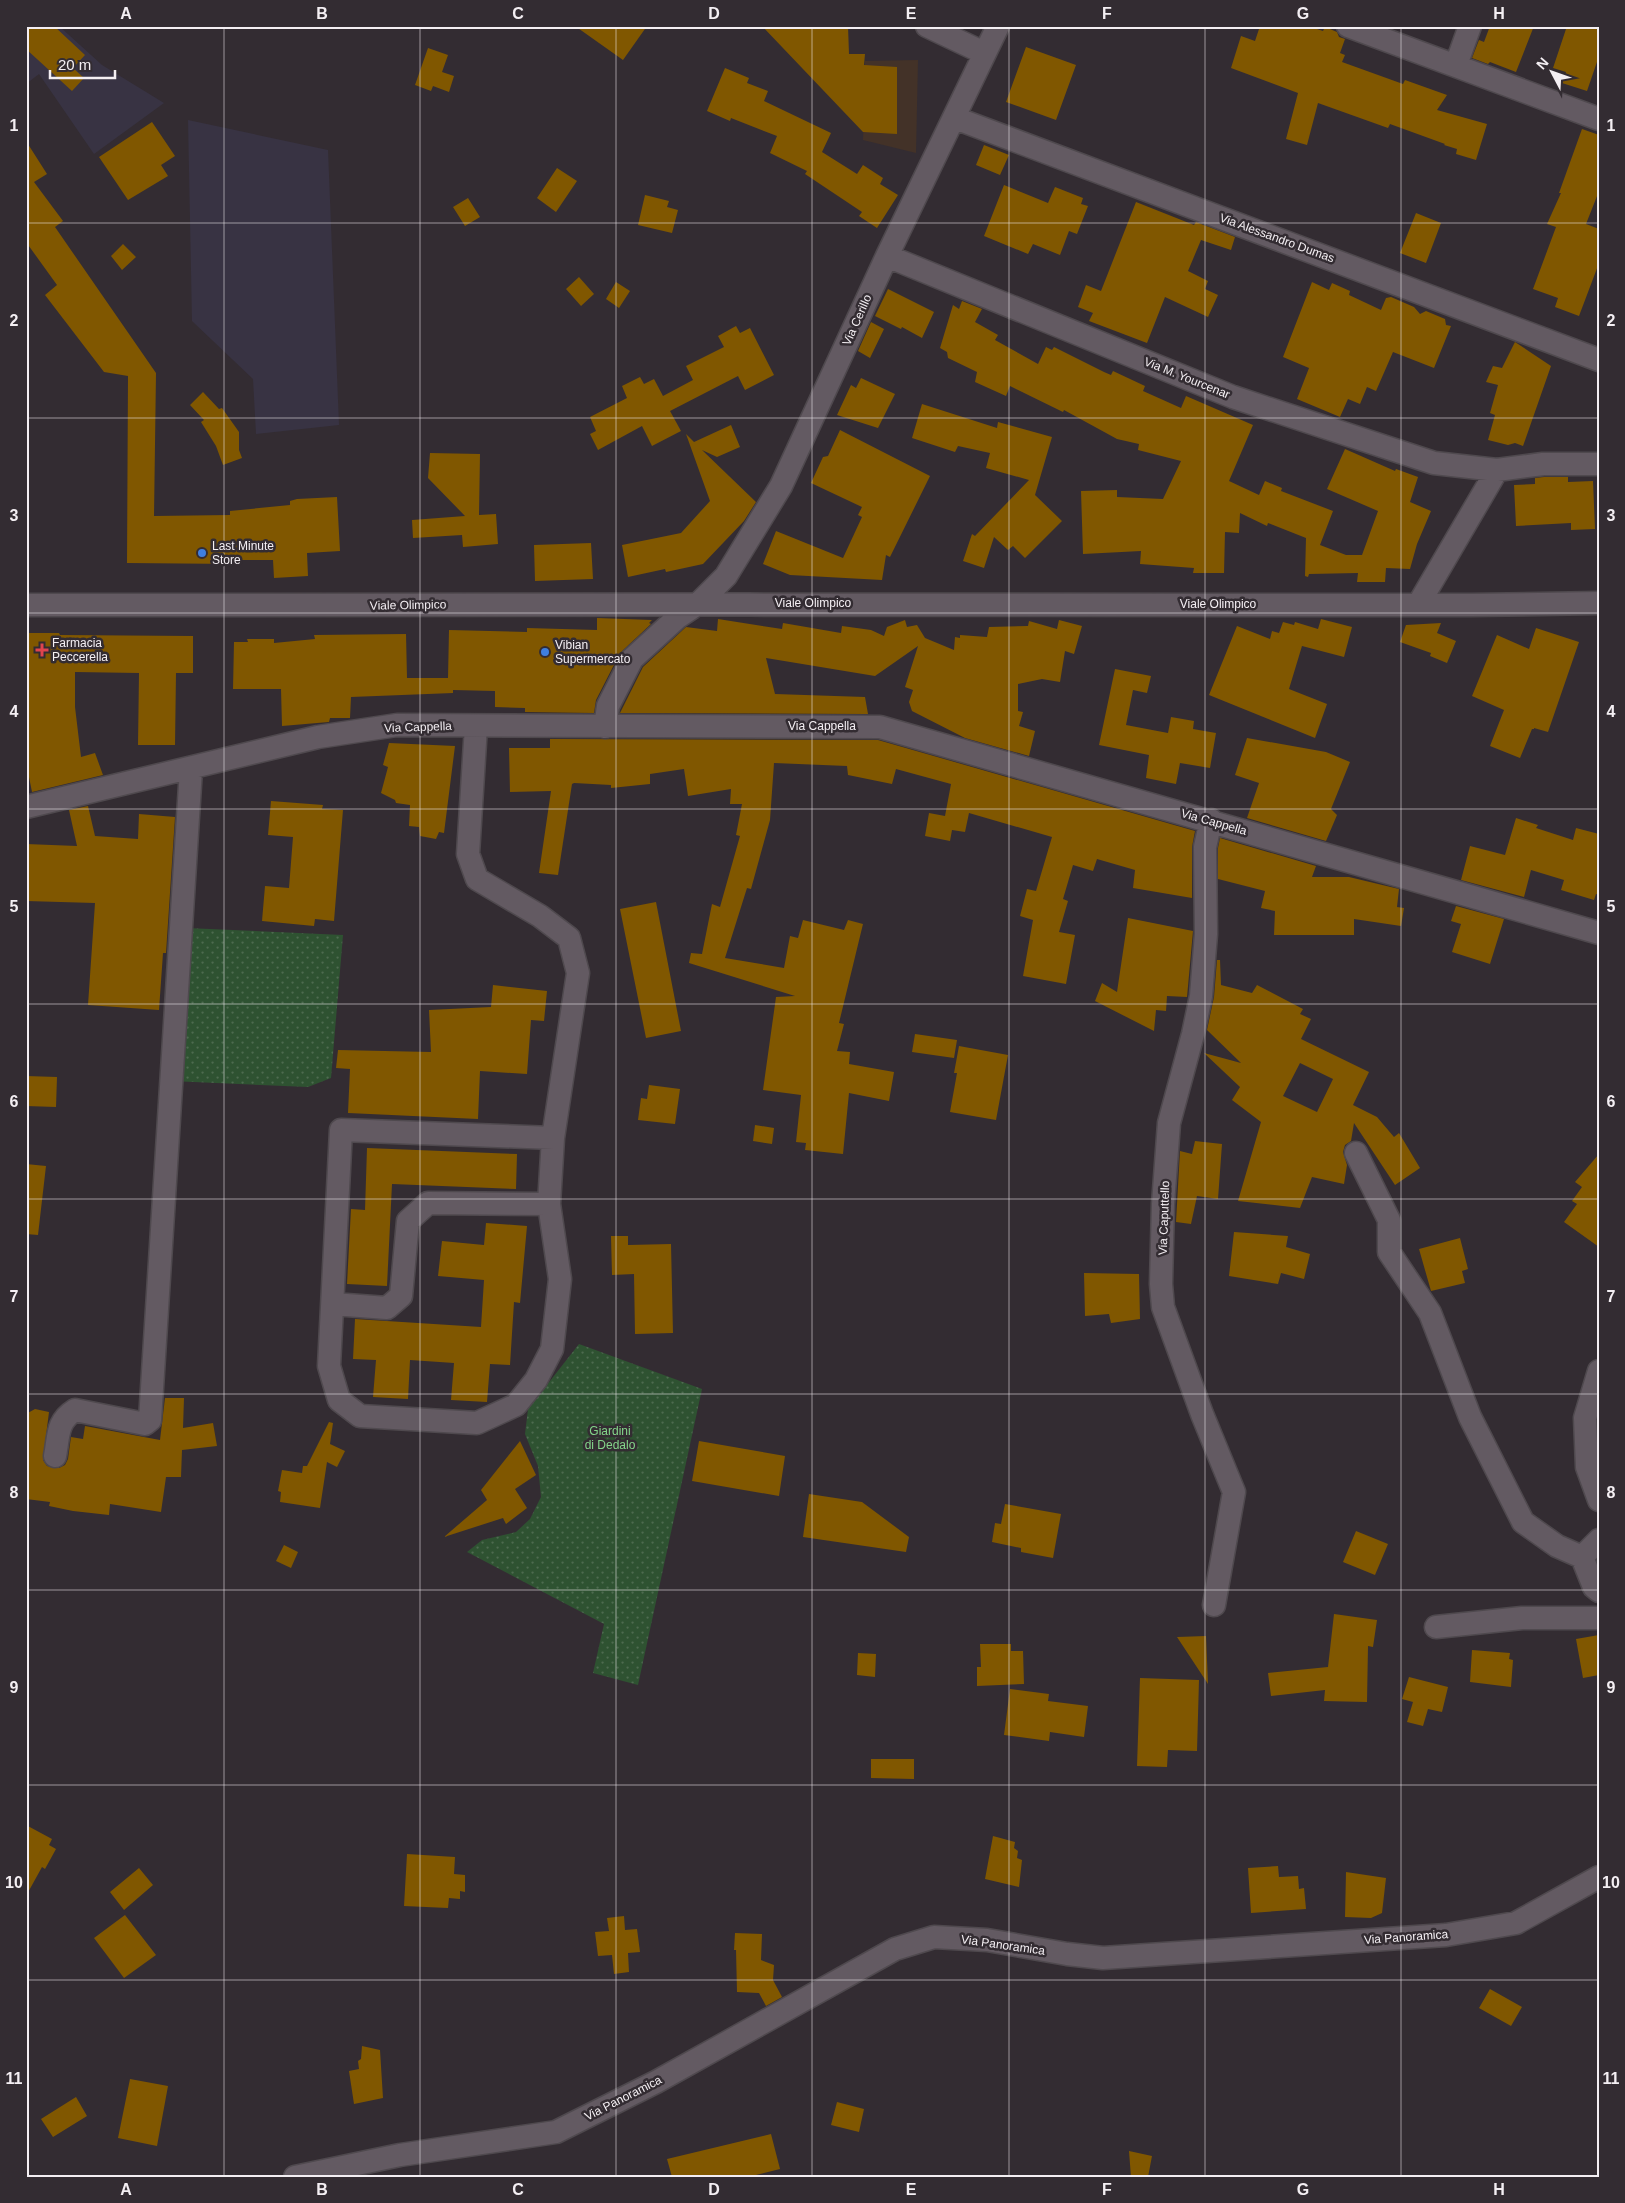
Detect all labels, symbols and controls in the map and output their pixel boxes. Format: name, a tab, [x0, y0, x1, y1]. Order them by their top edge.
text: A	[120, 5, 132, 22]
text: B	[316, 5, 328, 22]
text: C	[512, 5, 524, 22]
text: D	[708, 5, 720, 22]
text: E	[906, 5, 917, 22]
text: F	[1102, 5, 1112, 22]
text: G	[1297, 5, 1309, 22]
text: H	[1493, 5, 1505, 22]
scale bar	[50, 48, 115, 80]
north arrow	[1528, 48, 1578, 98]
text: N	[1533, 54, 1552, 73]
text: 20 m	[58, 56, 91, 73]
text: 1	[10, 117, 19, 134]
text: 1	[1607, 117, 1616, 134]
street label: Via Alessandro Dumas	[1218, 211, 1336, 265]
street label: Via Cerillo	[840, 292, 875, 348]
text: 2	[10, 312, 19, 329]
text: 2	[1607, 312, 1616, 329]
street label: Via M. Yourcenar	[1142, 354, 1232, 402]
text: 3	[10, 507, 19, 524]
text: 3	[1607, 507, 1616, 524]
place label: Last Minute Store	[212, 539, 274, 567]
marker: Last Minute Store	[196, 547, 208, 559]
street label: Viale Olimpico	[775, 596, 852, 610]
street label: Viale Olimpico	[370, 597, 447, 613]
street label: Viale Olimpico	[1180, 597, 1257, 611]
place label: Farmacia Peccerella	[52, 636, 108, 664]
place label: Vibian Supermercato	[555, 638, 631, 666]
marker: Farmacia Peccerella	[36, 644, 48, 656]
marker: Vibian Supermercato	[539, 646, 551, 658]
text: 4	[10, 703, 19, 720]
text: 4	[1607, 703, 1616, 720]
street label: Via Cappella	[384, 719, 452, 735]
street label: Via Cappella	[788, 719, 856, 733]
street label: Via Cappella	[1179, 806, 1249, 838]
text: 5	[10, 898, 19, 915]
text: 5	[1607, 898, 1616, 915]
text: 6	[10, 1093, 19, 1110]
text: 6	[1607, 1093, 1616, 1110]
street label: Via Caputtello	[1156, 1180, 1172, 1255]
text: 7	[10, 1288, 19, 1305]
text: 7	[1607, 1288, 1616, 1305]
park label: Giardini di Dedalo	[585, 1424, 636, 1452]
text: 8	[10, 1484, 19, 1501]
text: 8	[1607, 1484, 1616, 1501]
text: 9	[10, 1679, 19, 1696]
text: 9	[1607, 1679, 1616, 1696]
text: 10	[5, 1874, 23, 1891]
text: 10	[1602, 1874, 1620, 1891]
street label: Via Panoramica	[1363, 1927, 1449, 1947]
street label: Via Panoramica	[960, 1932, 1046, 1958]
text: 11	[6, 2070, 23, 2087]
text: 11	[1603, 2070, 1620, 2087]
street label: Via Panoramica	[582, 2072, 664, 2123]
text: A	[120, 2181, 132, 2198]
text: B	[316, 2181, 328, 2198]
text: C	[512, 2181, 524, 2198]
text: D	[708, 2181, 720, 2198]
text: E	[906, 2181, 917, 2198]
text: F	[1102, 2181, 1112, 2198]
text: G	[1297, 2181, 1309, 2198]
text: H	[1493, 2181, 1505, 2198]

